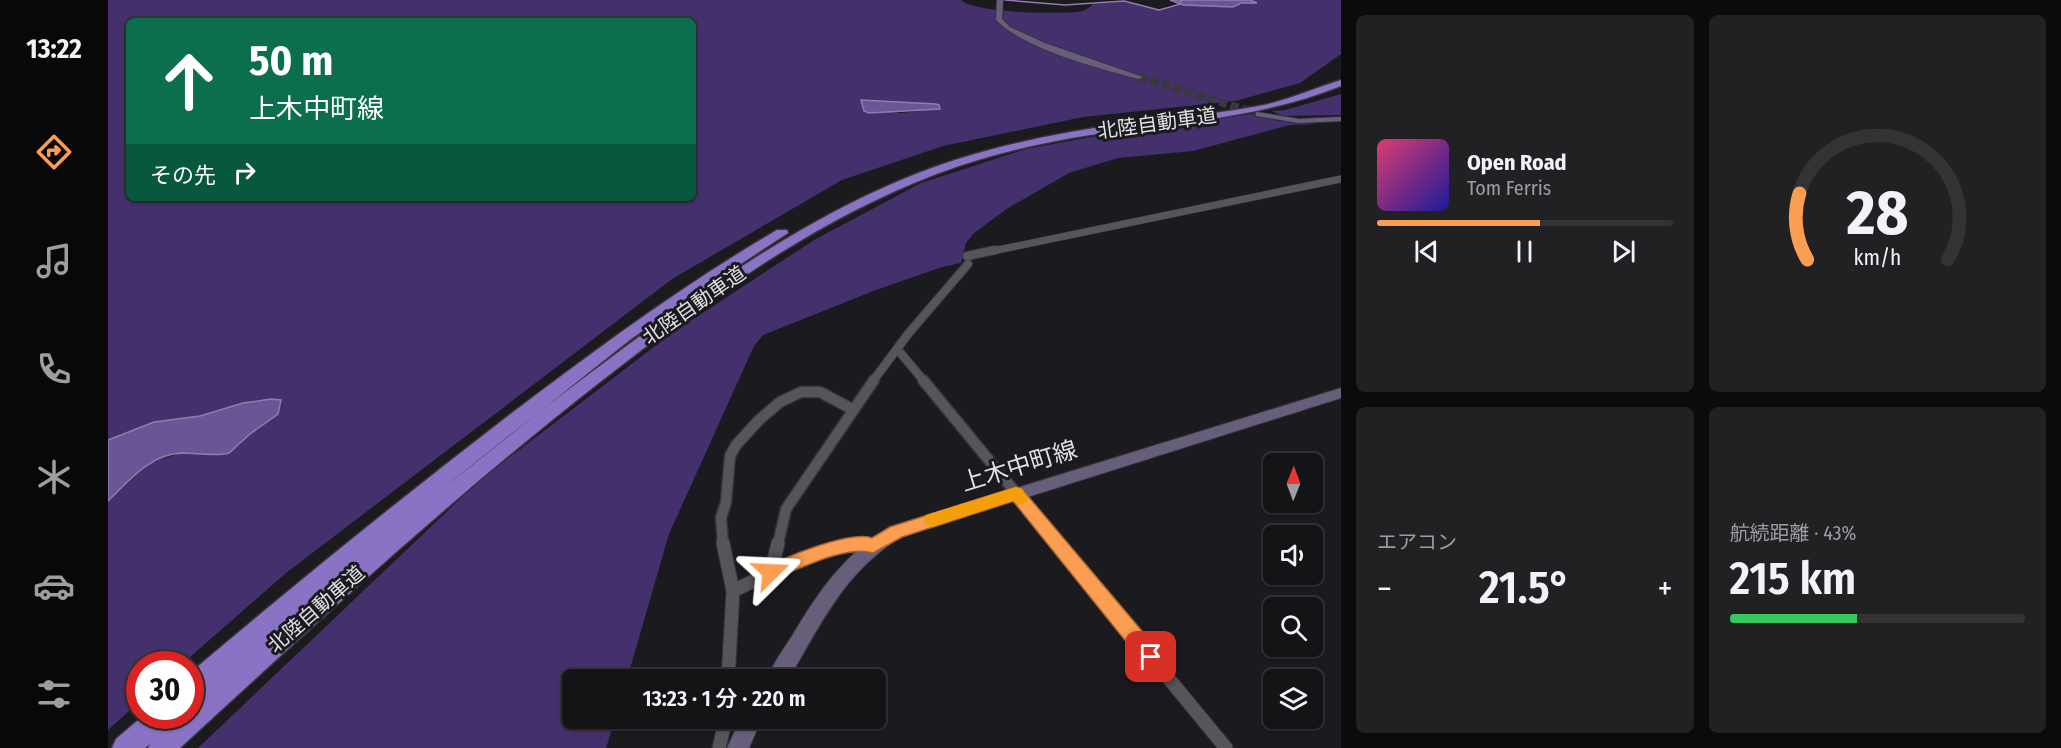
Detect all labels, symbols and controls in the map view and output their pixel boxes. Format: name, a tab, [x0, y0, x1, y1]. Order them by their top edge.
text: 13:22	[26, 33, 82, 65]
text: 50 m	[249, 36, 333, 86]
icon: ahead	[150, 42, 228, 120]
text: 上木中町線	[249, 93, 384, 125]
street label: 北陸自動車道	[1096, 103, 1218, 143]
icon: directions	[33, 131, 75, 173]
text: Open Road	[1467, 149, 1567, 176]
icon: right	[228, 156, 261, 189]
text: その先	[150, 162, 216, 189]
text: Tom Ferris	[1467, 176, 1551, 200]
text: 28	[1845, 177, 1908, 252]
icon: previous	[1410, 235, 1443, 268]
icon: pause	[1508, 235, 1541, 268]
icon: next	[1607, 235, 1640, 268]
icon: music	[33, 240, 75, 282]
text: km/h	[1853, 246, 1901, 272]
street label: 北陸自動車道	[638, 261, 750, 349]
icon: phone	[33, 348, 75, 390]
street label: 上木中町線	[958, 435, 1080, 497]
north arrow	[1263, 453, 1323, 513]
map controls	[1263, 453, 1323, 729]
icon: climate	[33, 456, 75, 498]
text: 航続距離 · 43%	[1730, 521, 1857, 545]
button: sound	[1263, 525, 1323, 585]
text: エアコン	[1377, 530, 1457, 554]
position arrow	[739, 540, 803, 604]
text: 215 km	[1730, 552, 1856, 606]
street label: 北陸自動車道	[263, 561, 369, 657]
text: 21.5°	[1479, 561, 1570, 615]
icon: car	[33, 565, 75, 607]
text: −	[1377, 569, 1392, 609]
text: +	[1657, 569, 1673, 609]
button: search	[1263, 597, 1323, 657]
pin	[1125, 631, 1176, 682]
icon: arrive	[1134, 640, 1167, 673]
speed limit sign: 30	[126, 651, 204, 729]
button: layers	[1263, 669, 1323, 729]
icon: filters	[33, 673, 75, 715]
text: 13:23 · 1 分 · 220 m	[642, 685, 806, 712]

